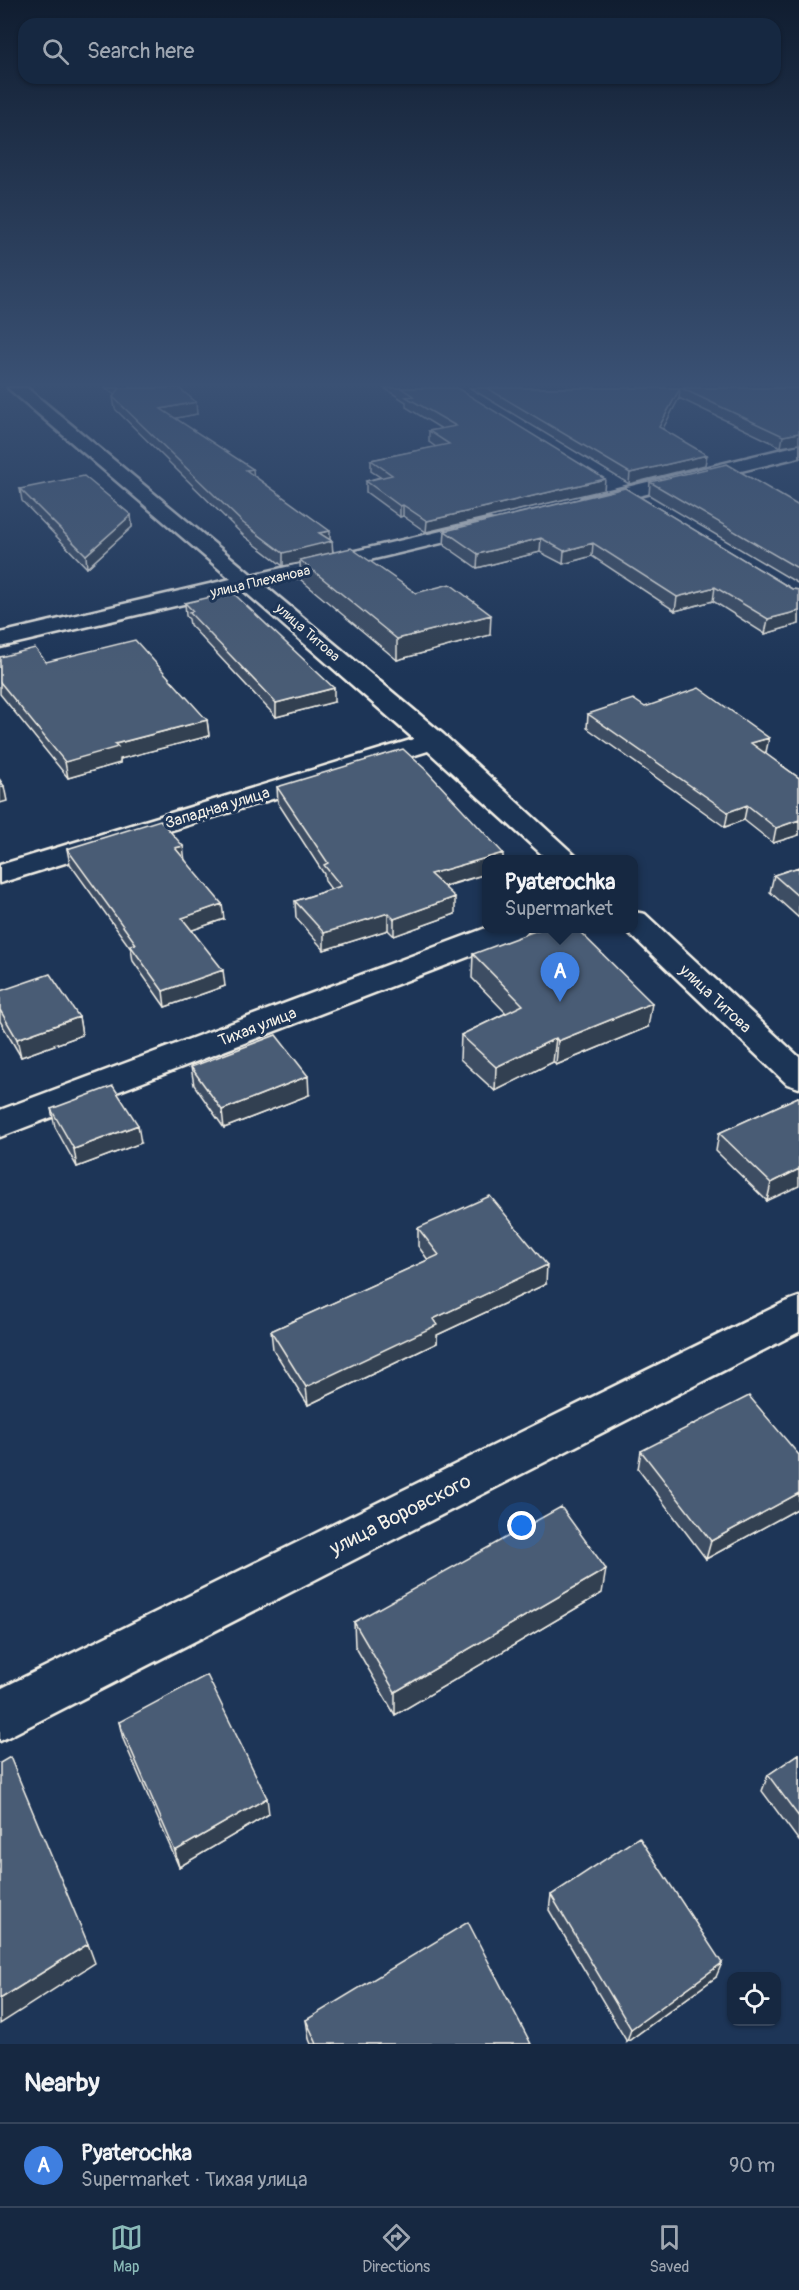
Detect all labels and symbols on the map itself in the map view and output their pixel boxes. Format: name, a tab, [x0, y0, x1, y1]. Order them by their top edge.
street label: улица Плеханова	[208, 562, 312, 601]
street label: улица Титова	[271, 599, 343, 665]
street label: Западная улица	[162, 783, 272, 833]
pin: A	[540, 952, 580, 1002]
street label: улица Титова	[674, 960, 756, 1037]
street label: Тихая улица	[215, 1003, 299, 1051]
street label: улица Воровского	[325, 1468, 475, 1561]
your location	[507, 1511, 536, 1540]

